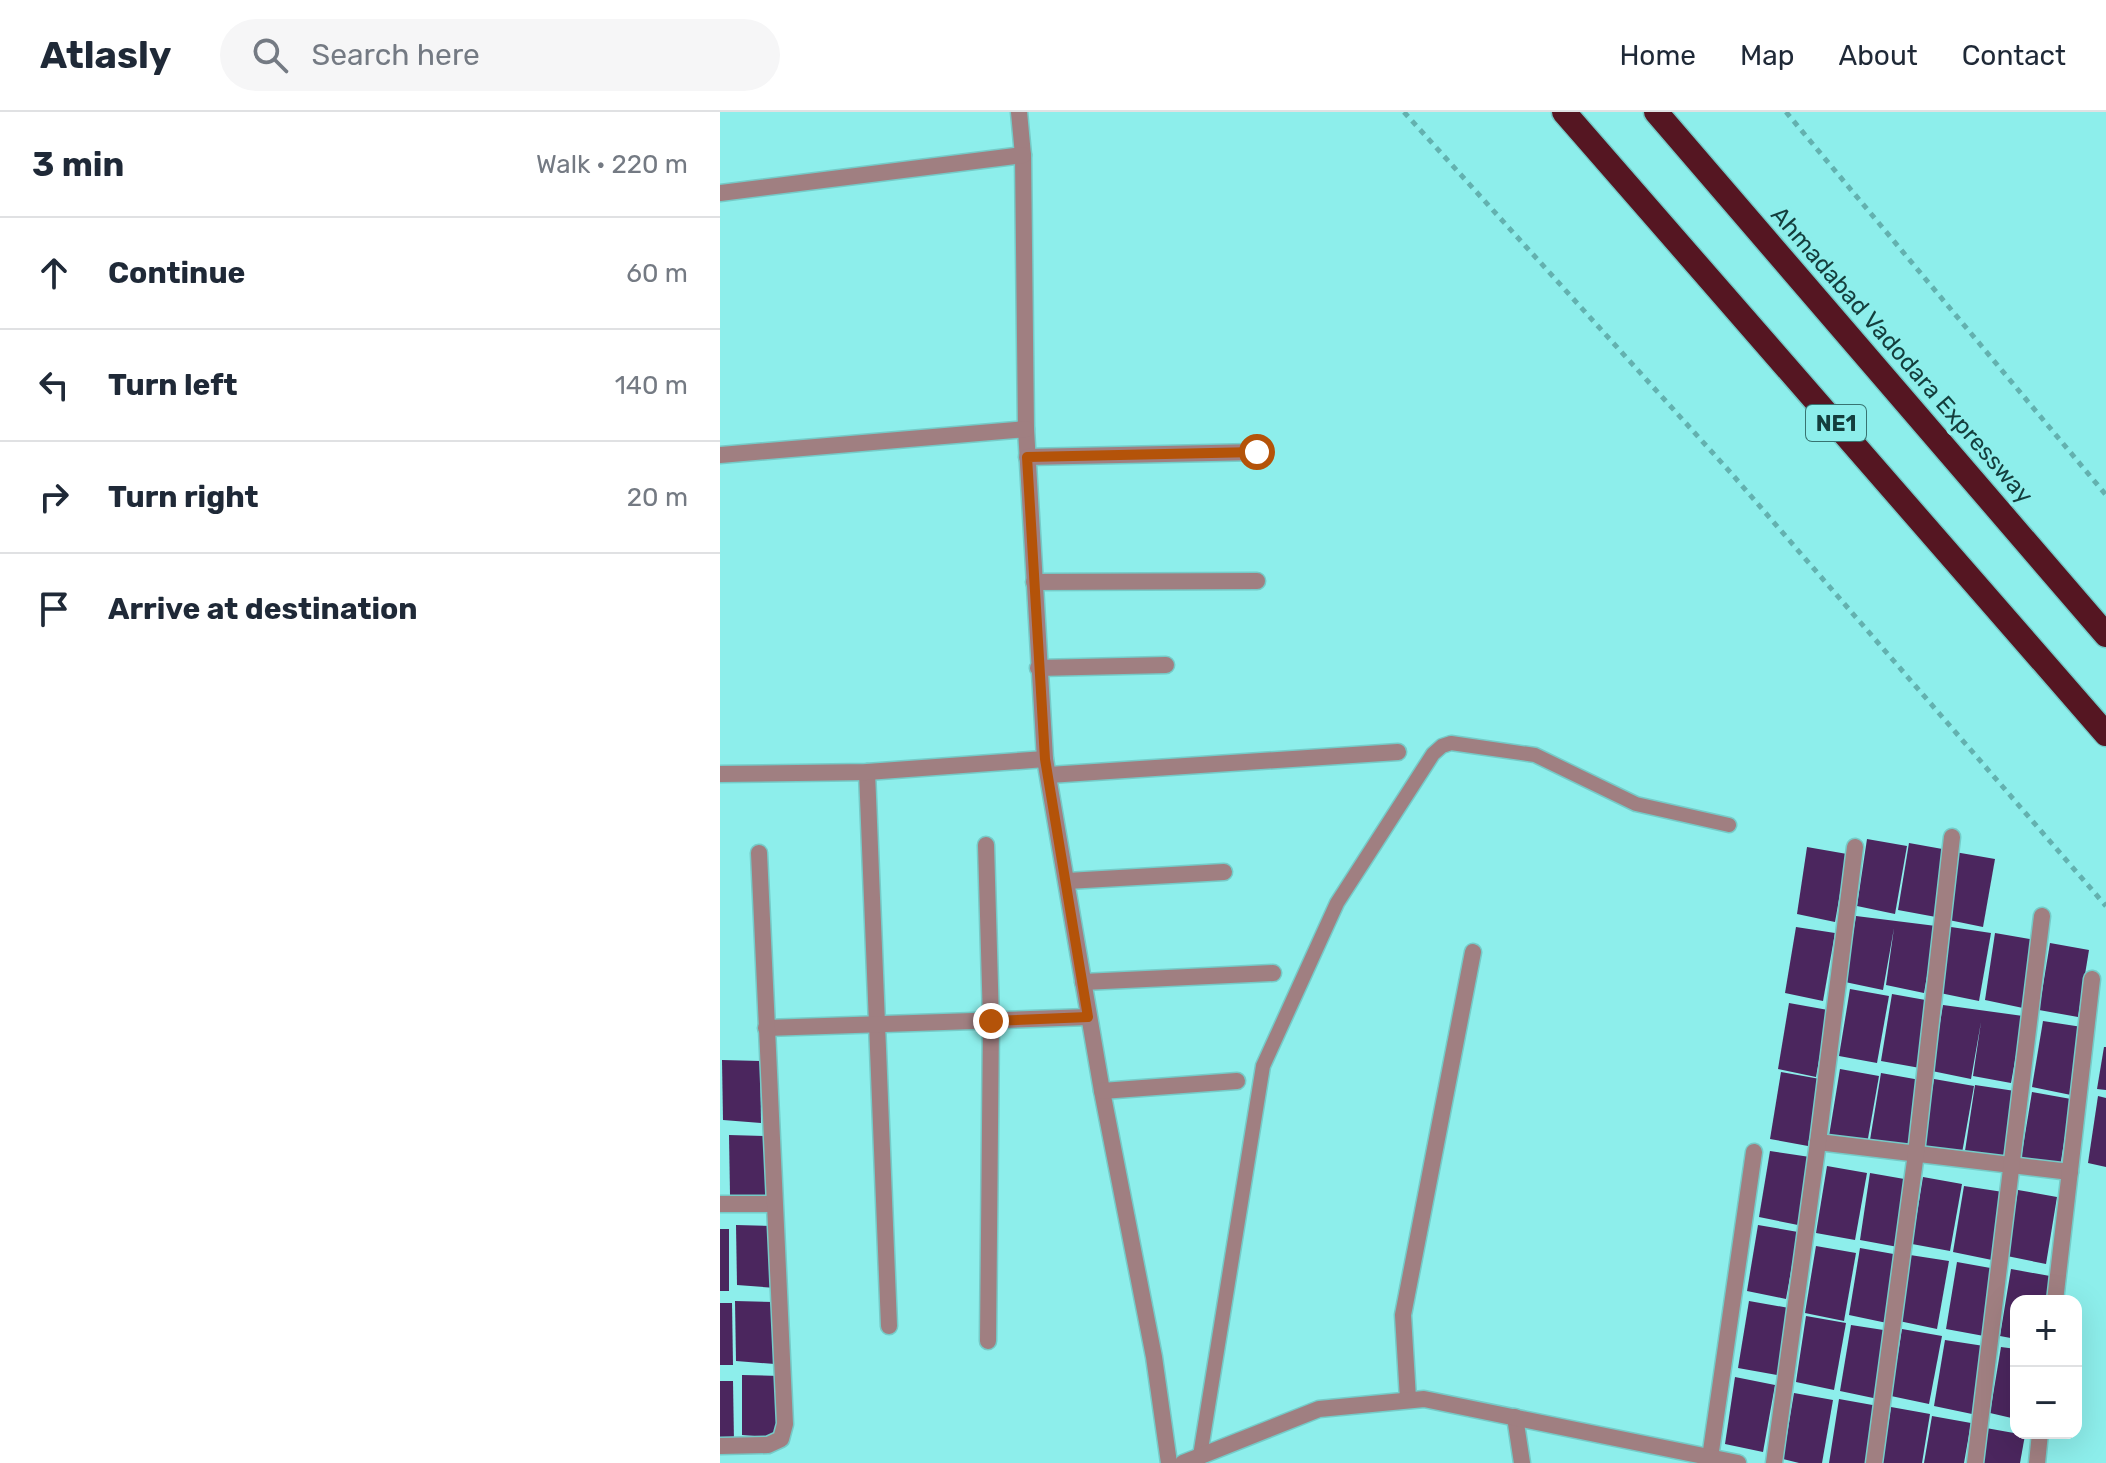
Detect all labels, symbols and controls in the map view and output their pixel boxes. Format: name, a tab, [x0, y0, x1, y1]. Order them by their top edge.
search box	[220, 19, 780, 91]
text: Atlasly	[40, 32, 172, 78]
icon: search	[248, 33, 292, 77]
text: Search here	[312, 37, 480, 73]
text: Home	[1619, 39, 1696, 72]
text: Map	[1740, 39, 1794, 72]
text: About	[1838, 39, 1918, 72]
text: Contact	[1962, 39, 2066, 72]
text: 3 min	[32, 144, 124, 185]
text: Walk · 220 m	[536, 149, 688, 180]
street label: Ahmadabad Vadodara Expressway	[1765, 201, 2039, 509]
icon: ahead	[32, 251, 76, 295]
text: Continue	[108, 255, 245, 291]
text: 60 m	[626, 258, 688, 289]
icon: left	[32, 363, 76, 407]
text: Turn left	[108, 367, 238, 403]
text: 140 m	[615, 370, 688, 401]
road number: NE1	[1806, 405, 1866, 441]
route start	[1239, 434, 1275, 470]
icon: right	[32, 475, 76, 519]
text: Turn right	[108, 479, 259, 515]
text: 20 m	[627, 482, 688, 513]
icon: arrive	[32, 587, 76, 631]
text: Arrive at destination	[108, 591, 418, 627]
route end	[973, 1003, 1009, 1039]
map controls	[2010, 1295, 2082, 1439]
button: +	[2010, 1295, 2082, 1367]
button: −	[2010, 1367, 2082, 1439]

